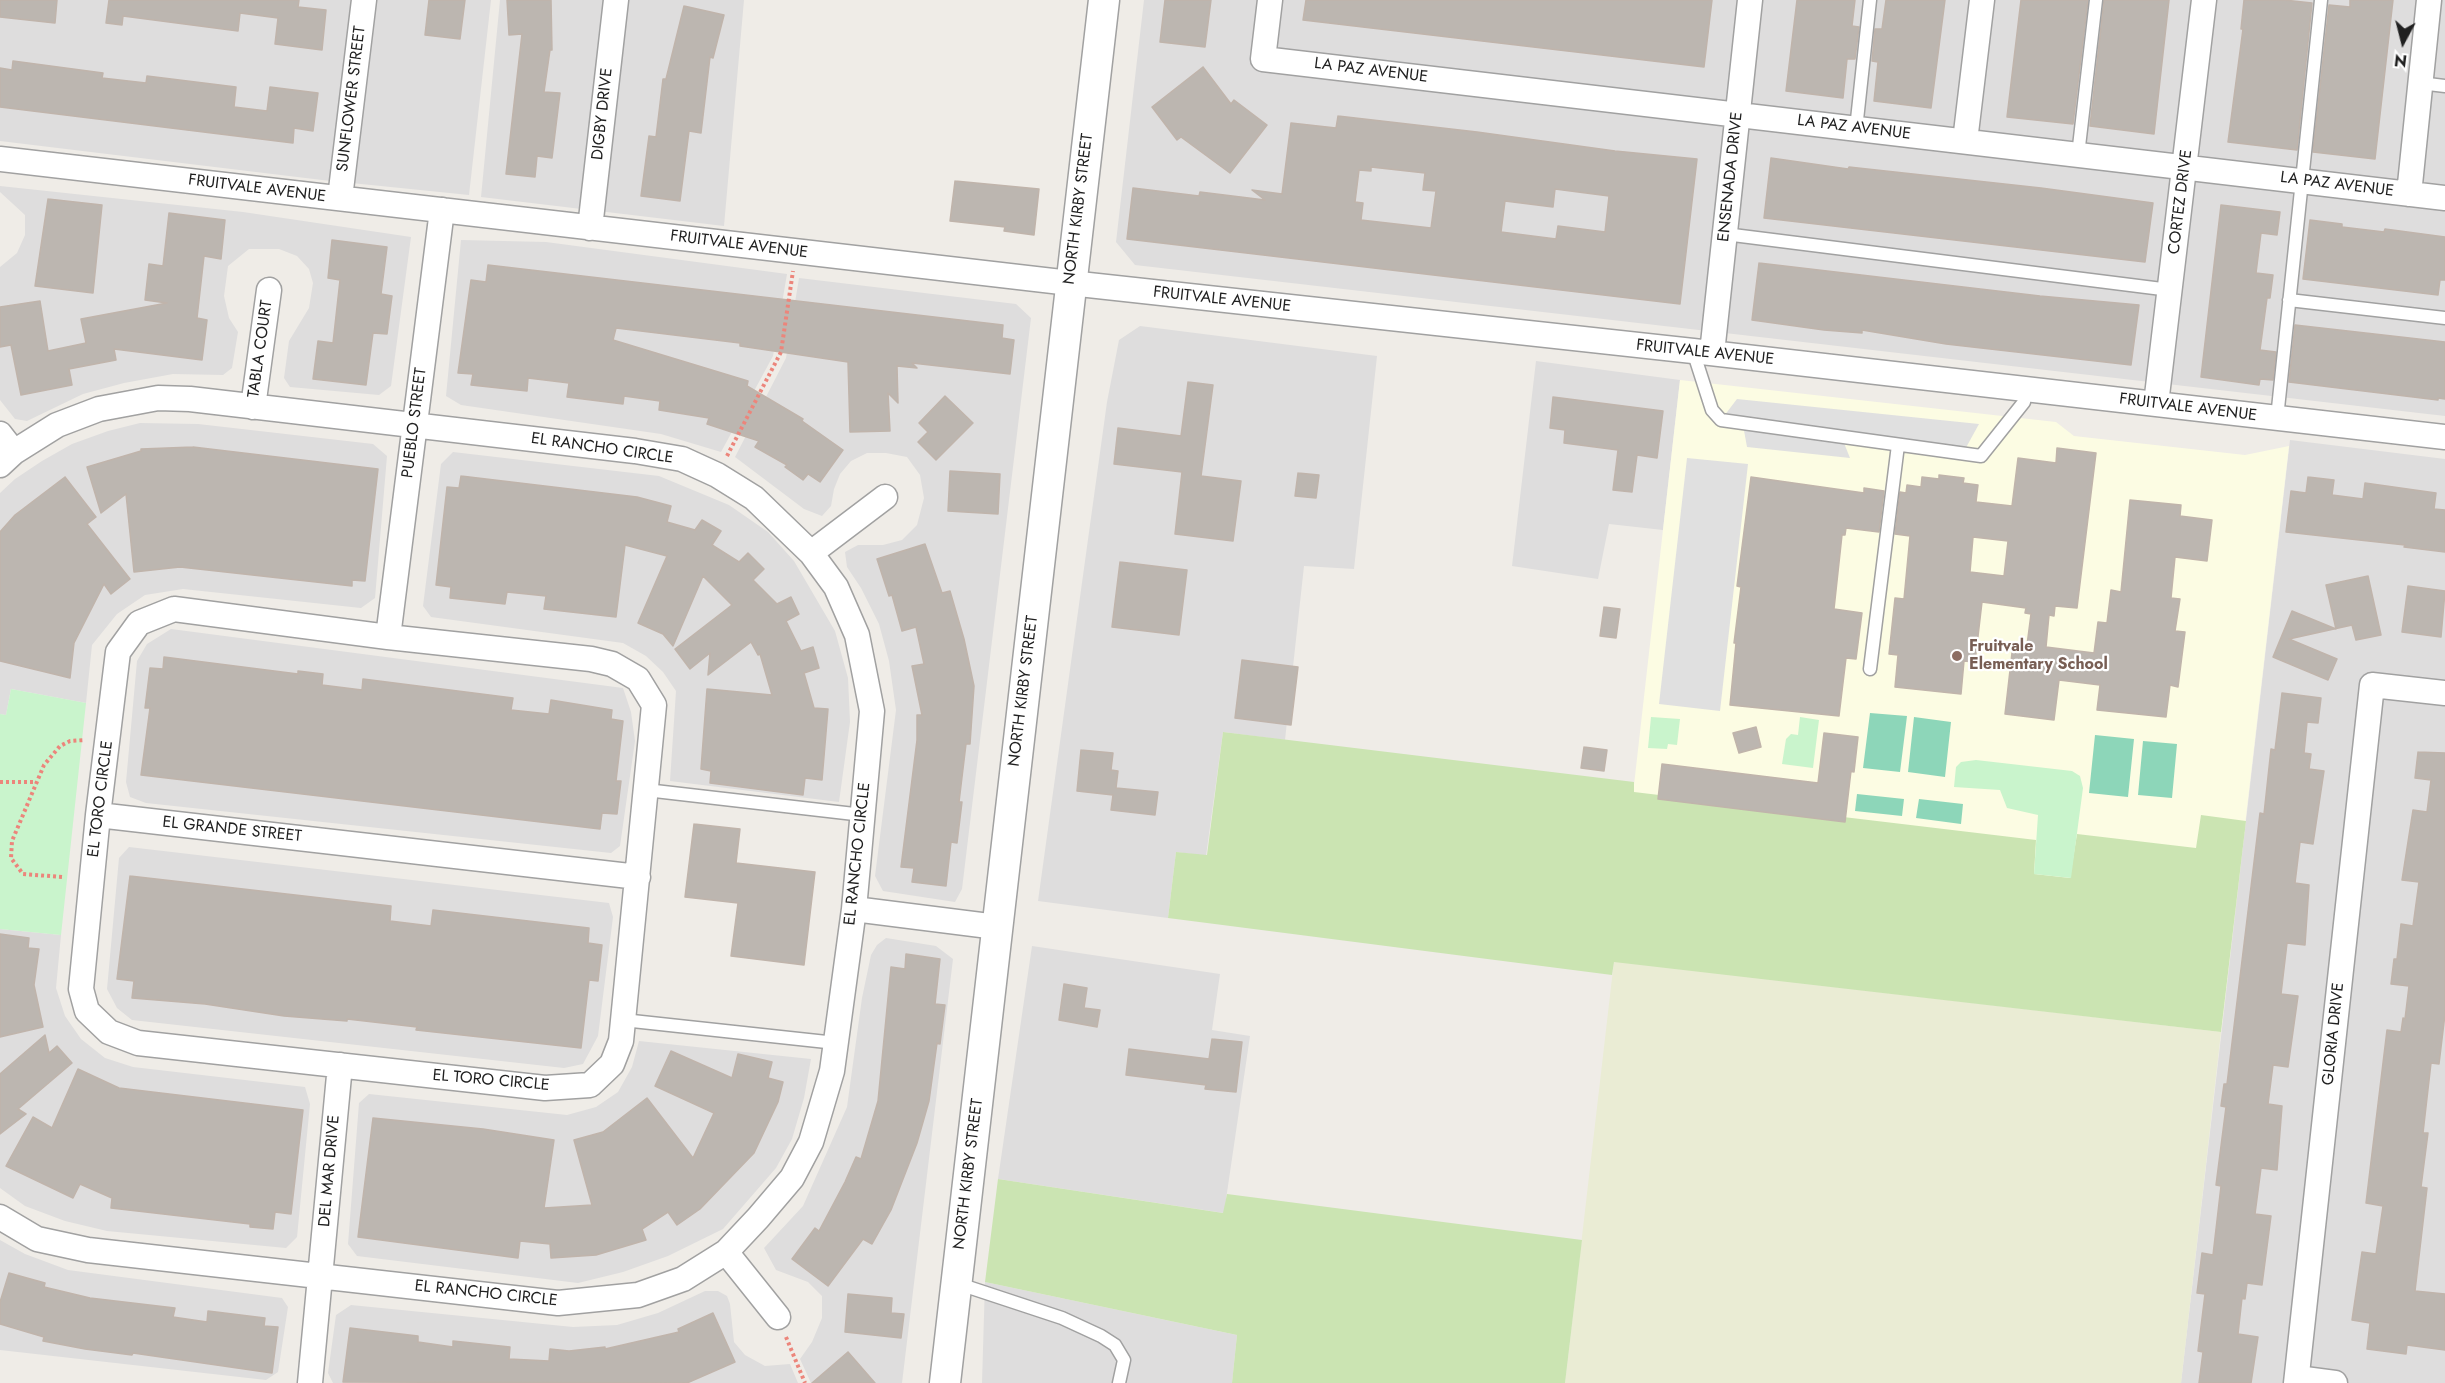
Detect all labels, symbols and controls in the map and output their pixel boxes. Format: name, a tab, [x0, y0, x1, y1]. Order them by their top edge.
north arrow	[2373, 12, 2433, 72]
street label: SUNFLOWER STREET	[334, 25, 370, 173]
text: N	[2393, 48, 2408, 73]
street label: LA PAZ AVENUE	[1313, 55, 1429, 87]
street label: DIGBY DRIVE	[589, 67, 617, 161]
street label: ENSENADA DRIVE	[1715, 111, 1747, 243]
street label: LA PAZ AVENUE	[1796, 112, 1912, 144]
street label: NORTH KIRBY STREET	[1060, 132, 1098, 286]
street label: CORTEZ DRIVE	[2165, 149, 2197, 255]
street label: LA PAZ AVENUE	[2279, 169, 2395, 201]
street label: FRUITVALE AVENUE	[187, 171, 327, 207]
street label: FRUITVALE AVENUE	[669, 227, 809, 263]
street label: FRUITVALE AVENUE	[1152, 283, 1292, 317]
street label: TABLA COURT	[245, 299, 277, 399]
street label: FRUITVALE AVENUE	[1635, 336, 1775, 370]
street label: PUEBLO STREET	[399, 367, 431, 479]
street label: FRUITVALE AVENUE	[2118, 390, 2258, 426]
street label: EL RANCHO CIRCLE	[530, 430, 674, 468]
street label: NORTH KIRBY STREET	[1005, 614, 1043, 768]
place label: Fruitvale Elementary School	[1969, 637, 2108, 675]
marker: Fruitvale Elementary School	[1950, 649, 1964, 663]
street label: EL TORO CIRCLE	[84, 740, 118, 858]
street label: EL RANCHO CIRCLE	[841, 782, 875, 926]
street label: EL GRANDE STREET	[161, 813, 303, 847]
street label: GLORIA DRIVE	[2319, 982, 2349, 1086]
street label: EL TORO CIRCLE	[432, 1066, 550, 1096]
street label: NORTH KIRBY STREET	[950, 1097, 988, 1251]
street label: DEL MAR DRIVE	[316, 1114, 344, 1228]
street label: EL RANCHO CIRCLE	[414, 1277, 558, 1311]

